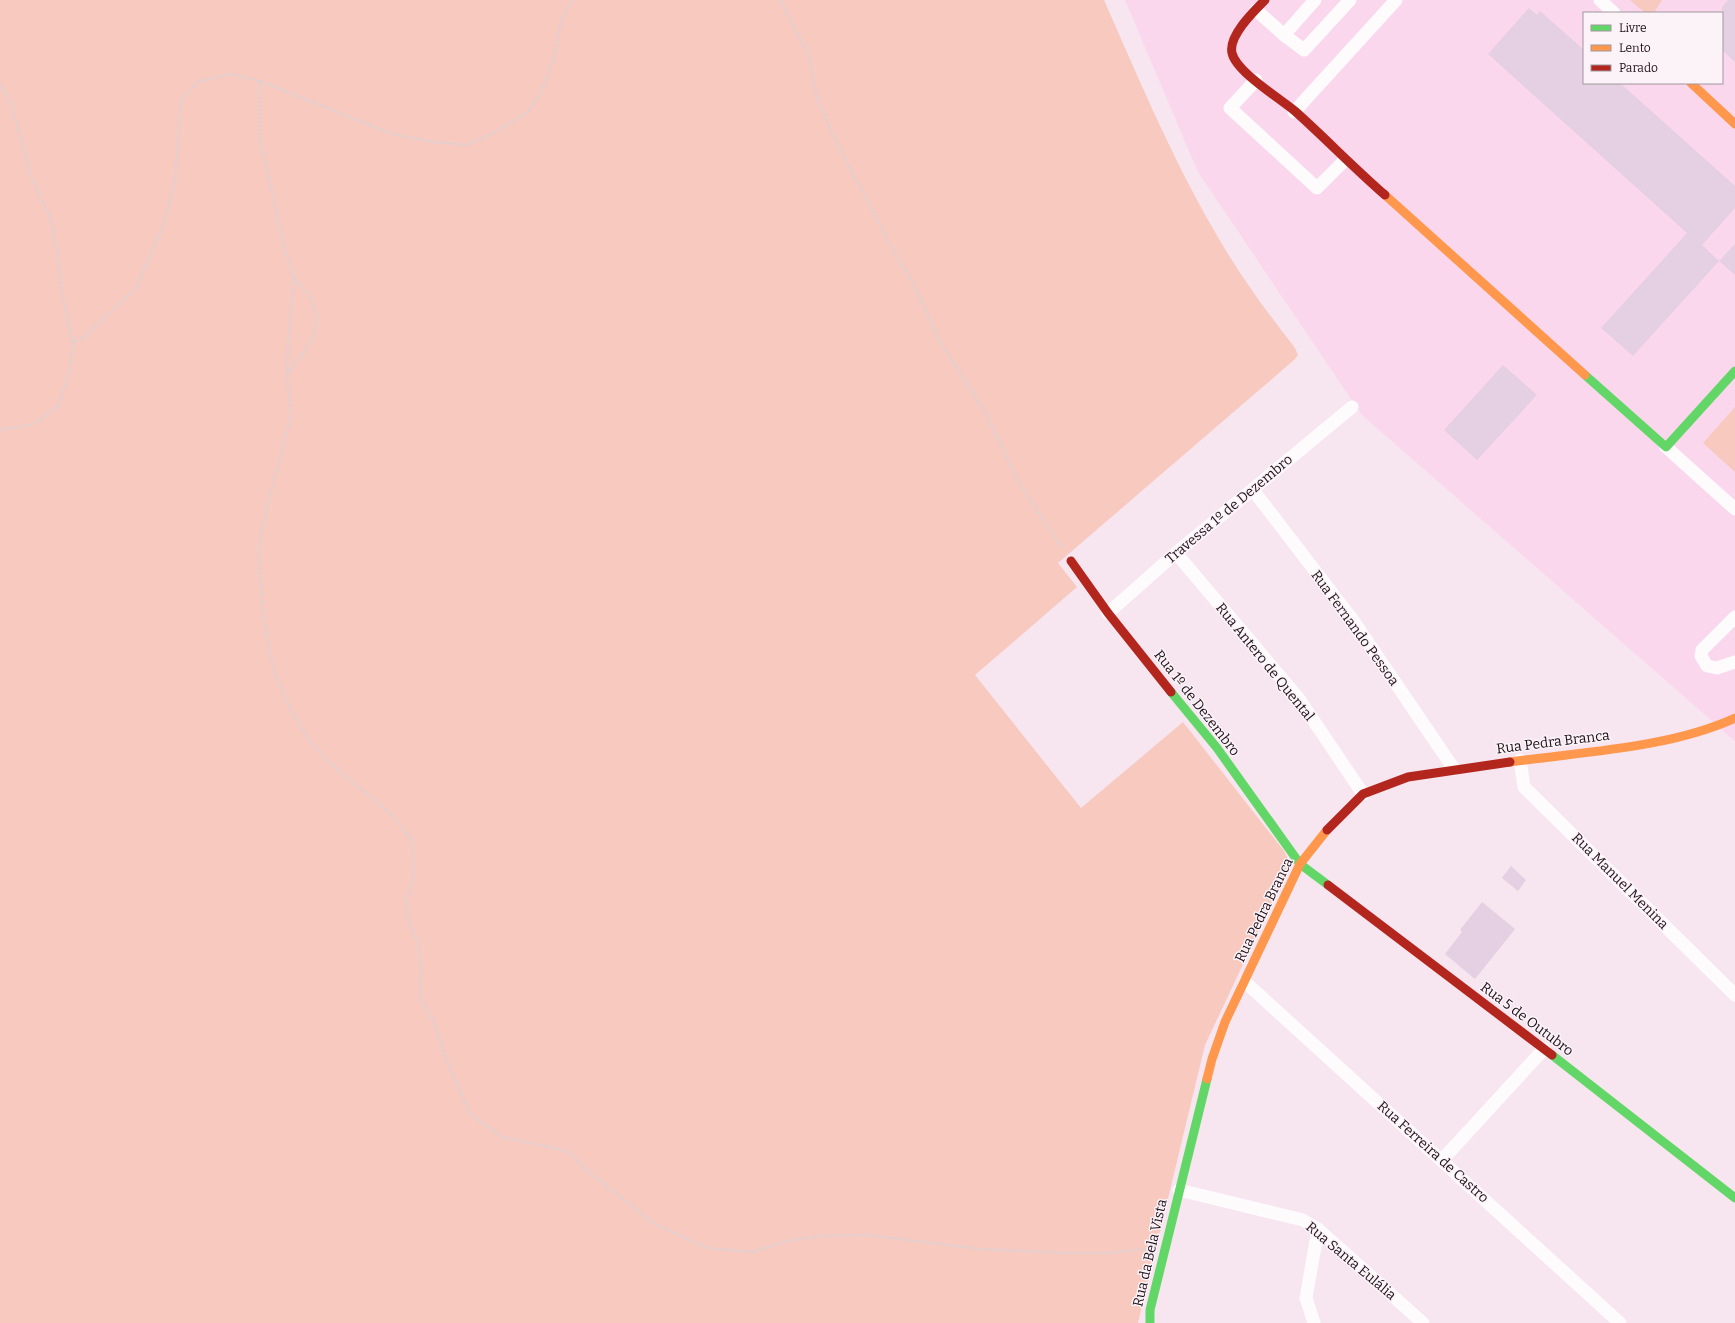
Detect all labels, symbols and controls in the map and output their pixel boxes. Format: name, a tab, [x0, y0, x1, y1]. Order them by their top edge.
legend	[1583, 12, 1723, 84]
text: Livre	[1619, 21, 1647, 35]
text: Lento	[1619, 41, 1651, 55]
text: Parado	[1619, 61, 1658, 75]
street label: Travessa 1º de Dezembro	[1162, 451, 1296, 567]
street label: Rua Fernando Pessoa	[1307, 567, 1403, 689]
street label: Rua Antero de Quental	[1212, 600, 1318, 724]
street label: Rua 1º de Dezembro	[1150, 647, 1244, 759]
street label: Rua Pedra Branca	[1495, 727, 1611, 757]
street label: Rua Manuel Menina	[1568, 829, 1672, 933]
street label: Rua Pedra Branca	[1231, 855, 1297, 965]
street label: Rua 5 de Outubro	[1477, 979, 1577, 1059]
street label: Rua Ferreira de Castro	[1374, 1098, 1492, 1206]
street label: Rua da Bela Vista	[1129, 1197, 1171, 1309]
street label: Rua Santa Eulália	[1302, 1218, 1400, 1304]

